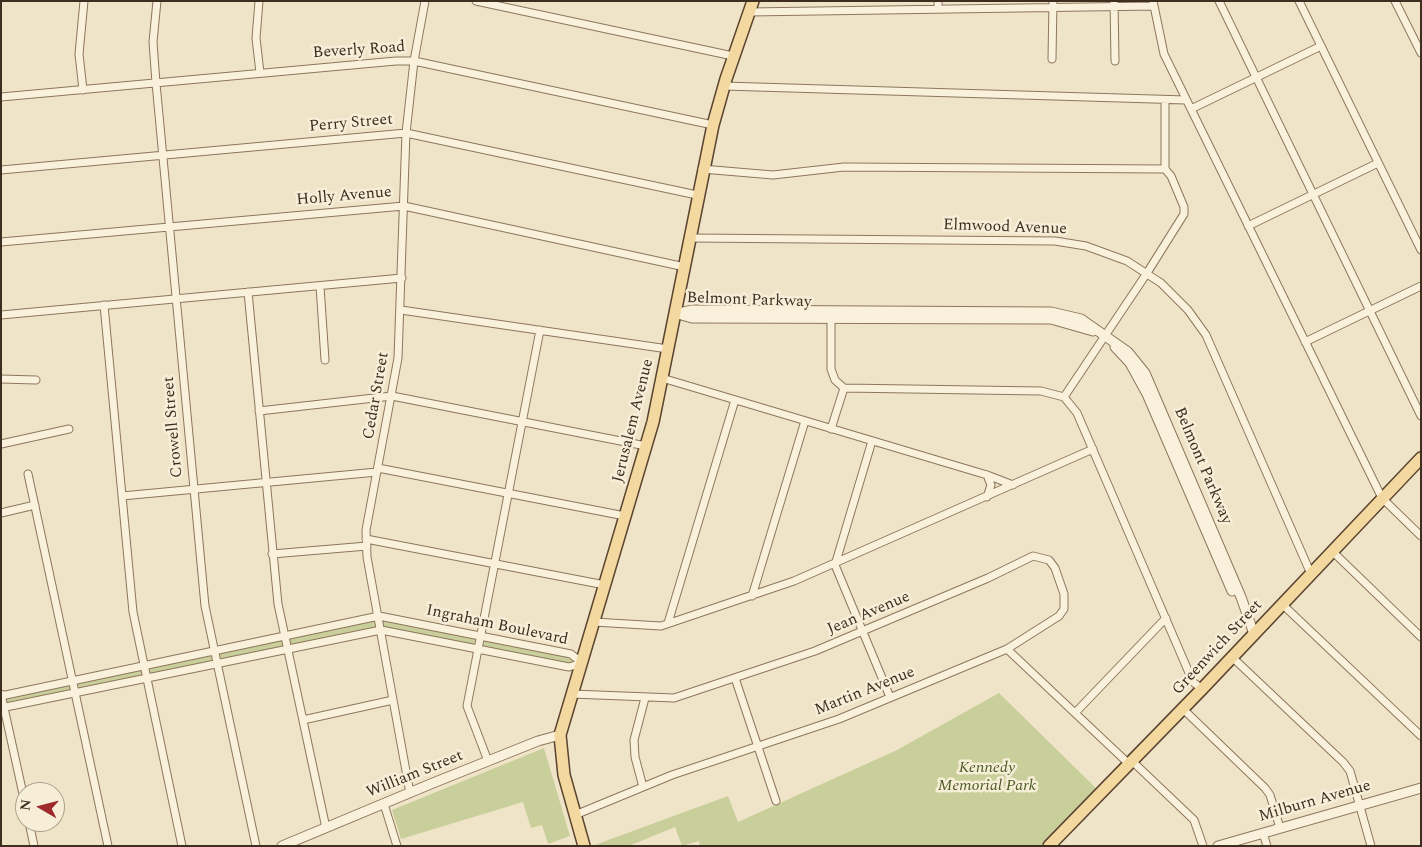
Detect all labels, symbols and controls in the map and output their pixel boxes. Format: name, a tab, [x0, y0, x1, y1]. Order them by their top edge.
street label: Beverly Road	[312, 38, 406, 64]
street label: Perry Street	[308, 111, 394, 137]
street label: Holly Avenue	[296, 183, 392, 211]
street label: Elmwood Avenue	[943, 216, 1067, 240]
street label: Belmont Parkway	[686, 289, 812, 313]
street label: Cedar Street	[360, 351, 394, 441]
street label: Jerusalem Avenue	[609, 357, 659, 485]
street label: Crowell Street	[160, 375, 188, 479]
street label: Belmont Parkway	[1169, 405, 1235, 527]
street label: Jean Avenue	[825, 588, 913, 640]
street label: Greenwich Street	[1169, 596, 1267, 700]
street label: Ingraham Boulevard	[424, 602, 570, 650]
street label: Martin Avenue	[812, 663, 918, 721]
street label: William Street	[364, 747, 466, 803]
park label: Kennedy Memorial Park	[938, 759, 1036, 797]
street label: Milburn Avenue	[1257, 777, 1373, 827]
north arrow	[15, 782, 65, 832]
text: N	[14, 798, 37, 812]

